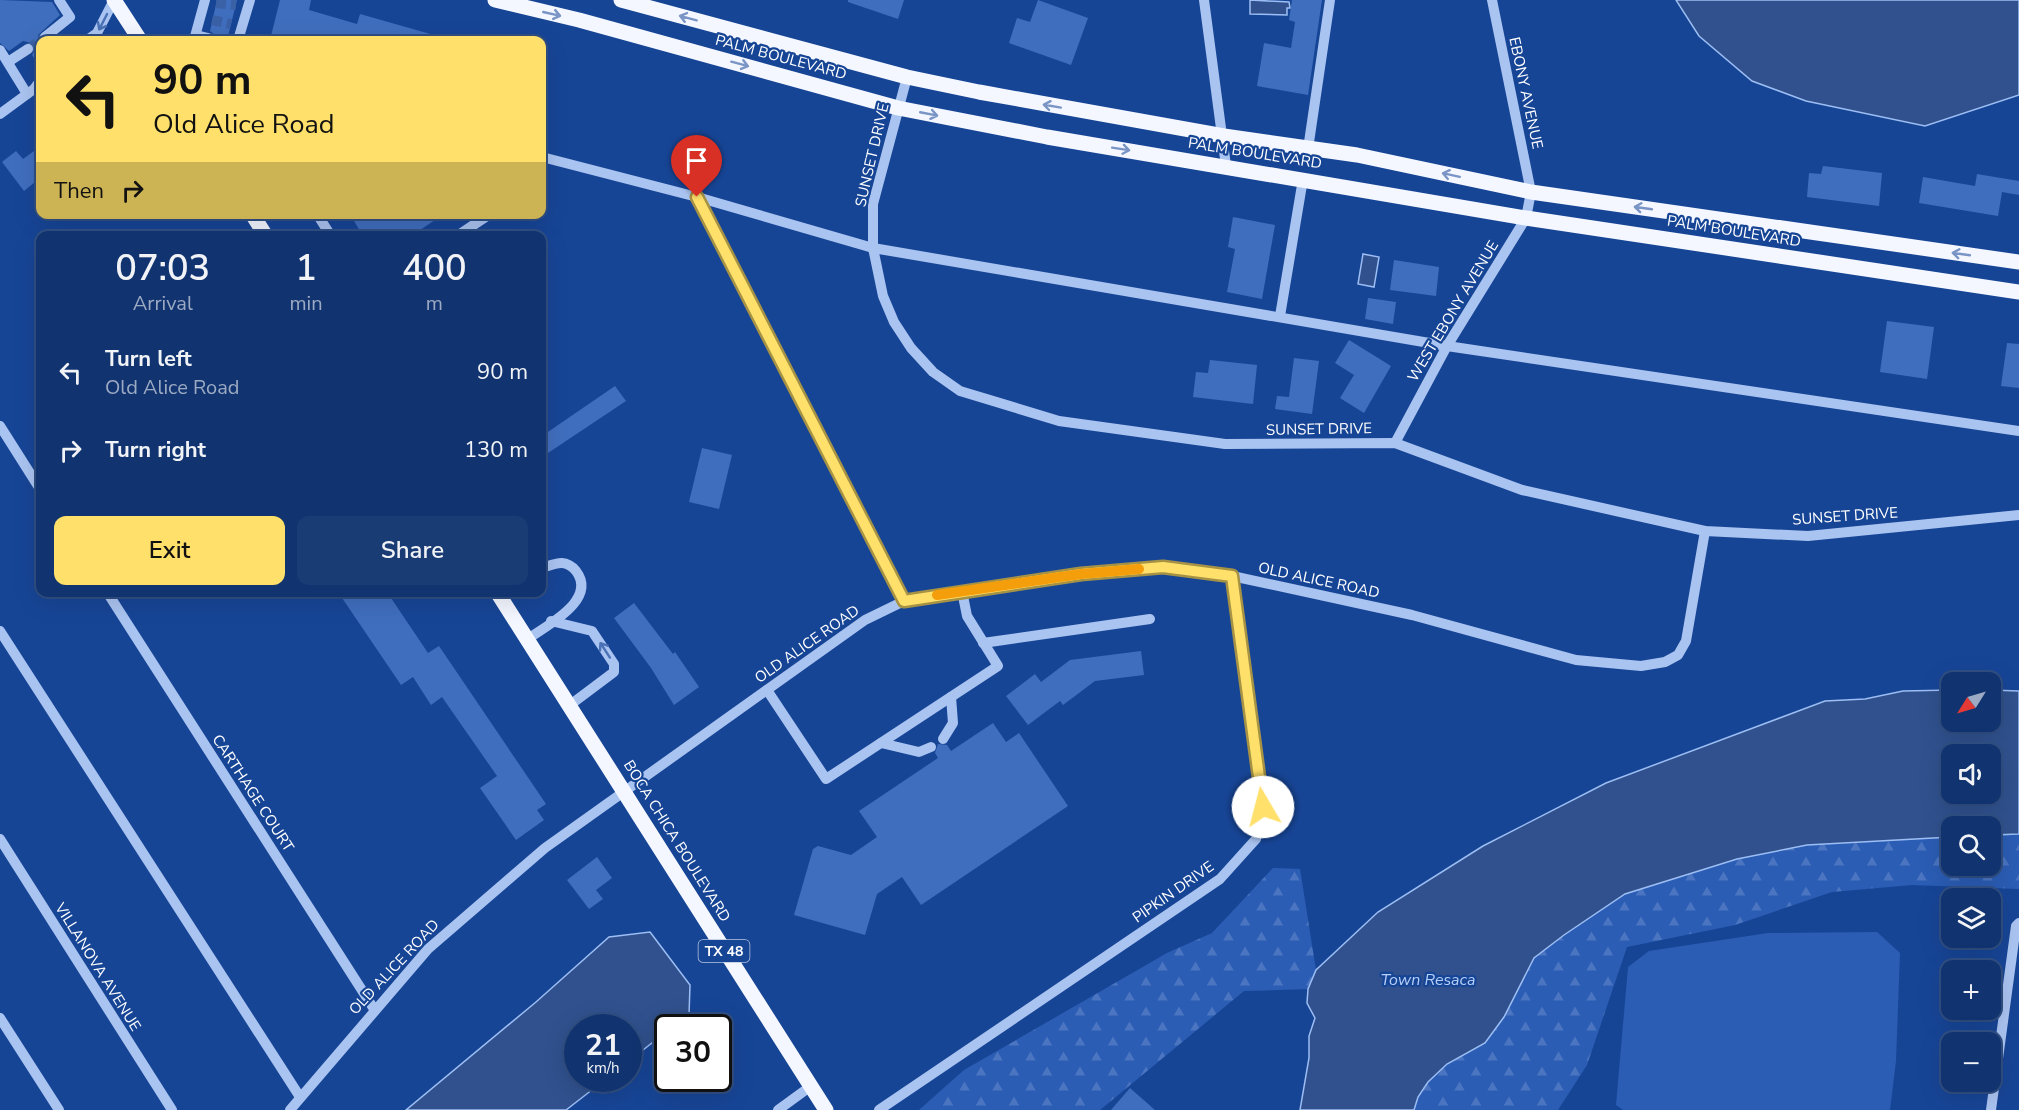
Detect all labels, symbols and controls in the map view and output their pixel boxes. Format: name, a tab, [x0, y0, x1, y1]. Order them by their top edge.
one-way arrow	[542, 8, 561, 20]
one-way arrow	[679, 12, 698, 23]
one-way arrow	[96, 13, 108, 31]
street label: PALM BOULEVARD	[713, 30, 849, 84]
street label: EBONY AVENUE	[1504, 35, 1548, 151]
text: 90 m	[153, 52, 252, 109]
one-way arrow	[730, 59, 749, 71]
icon: left	[54, 60, 132, 138]
one-way arrow	[1043, 100, 1063, 111]
street label: SUNSET DRIVE	[850, 101, 894, 209]
text: Old Alice Road	[153, 106, 335, 143]
one-way arrow	[919, 109, 938, 120]
street label: PALM BOULEVARD	[1187, 133, 1323, 173]
pin	[671, 135, 722, 197]
icon: arrive	[680, 144, 713, 177]
one-way arrow	[1110, 144, 1130, 155]
one-way arrow	[1442, 169, 1462, 180]
icon: right	[116, 174, 149, 207]
text: Then	[54, 176, 104, 206]
one-way arrow	[1634, 203, 1654, 214]
street label: PALM BOULEVARD	[1666, 211, 1802, 251]
street label: WEST EBONY AVENUE	[1403, 237, 1503, 385]
text: 07:03	[115, 244, 210, 293]
text: 1	[295, 244, 317, 293]
text: 400	[402, 244, 467, 293]
one-way arrow	[1952, 249, 1971, 260]
text: Arrival	[133, 290, 193, 317]
text: min	[290, 290, 323, 317]
text: m	[426, 290, 443, 317]
text: Turn left	[105, 344, 192, 374]
icon: left	[54, 356, 87, 389]
text: 90 m	[477, 357, 528, 387]
text: Old Alice Road	[105, 374, 239, 401]
street label: SUNSET DRIVE	[1266, 418, 1372, 440]
icon: right	[54, 434, 87, 467]
text: Turn right	[105, 435, 206, 465]
text: 130 m	[464, 435, 528, 465]
street label: SUNSET DRIVE	[1791, 502, 1899, 530]
button: Exit	[54, 516, 285, 585]
button: Share	[297, 516, 528, 585]
street label: OLD ALICE ROAD	[1256, 557, 1382, 603]
street label: OLD ALICE ROAD	[751, 600, 863, 688]
one-way arrow	[599, 642, 611, 659]
north arrow	[1941, 672, 2001, 732]
map controls	[1941, 672, 2001, 1092]
street label: CARTHAGE COURT	[208, 730, 298, 856]
button: sound	[1941, 744, 2001, 804]
street label: BOCA CHICA BOULEVARD	[619, 756, 735, 926]
position arrow	[1231, 775, 1295, 839]
button: search	[1941, 816, 2001, 876]
street label: PIPKIN DRIVE	[1128, 857, 1218, 927]
button: layers	[1941, 888, 2001, 948]
street label: VILLANOVA AVENUE	[50, 898, 146, 1035]
street label: OLD ALICE ROAD	[345, 915, 443, 1019]
road number: TX 48	[698, 940, 750, 962]
button: +	[1941, 960, 2001, 1020]
water label: Town Resaca	[1381, 969, 1475, 991]
speed limit sign: 30	[654, 1014, 732, 1092]
text: 21	[585, 1025, 621, 1066]
button: −	[1941, 1032, 2001, 1092]
text: km/h	[586, 1058, 620, 1078]

